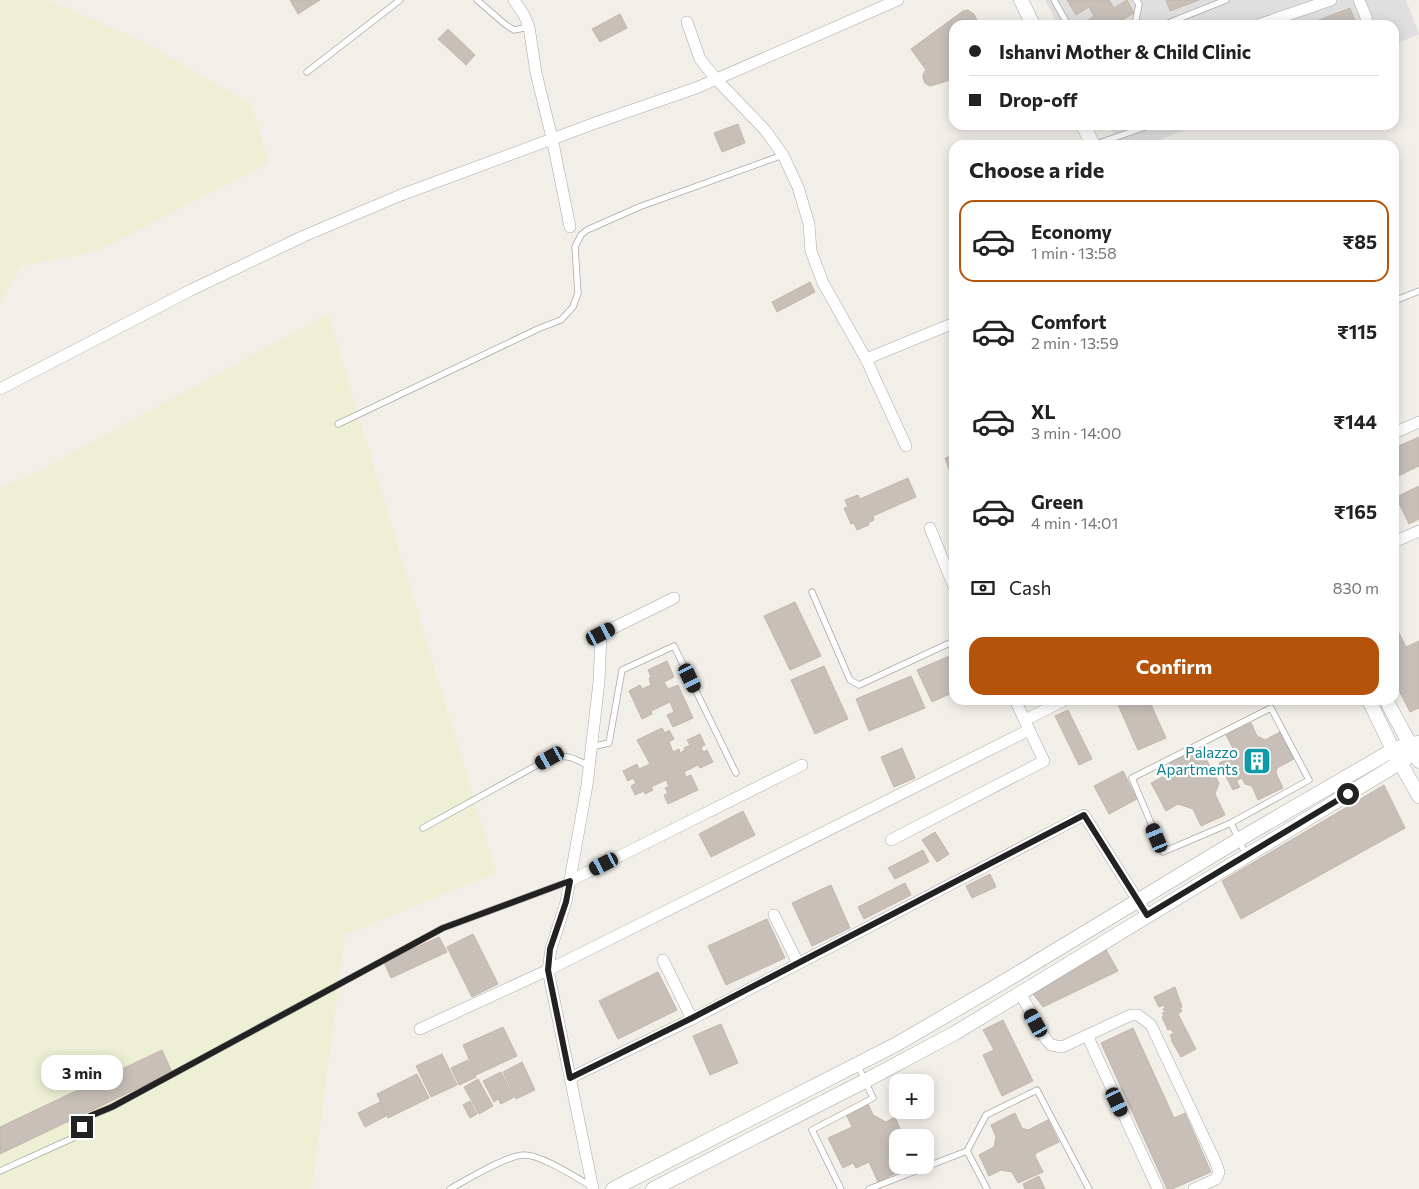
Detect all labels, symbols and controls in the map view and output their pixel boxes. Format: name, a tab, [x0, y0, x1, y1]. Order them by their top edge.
text: Ishanvi Mother & Child Clinic	[999, 40, 1251, 63]
text: Drop-off	[999, 88, 1078, 111]
text: Choose a ride	[969, 156, 1104, 183]
icon: car	[971, 219, 1016, 264]
text: Economy	[1031, 220, 1112, 243]
text: ₹85	[1342, 230, 1377, 253]
text: 1 min · 13:58	[1031, 243, 1117, 262]
icon: car	[971, 309, 1016, 354]
text: Comfort	[1031, 310, 1107, 333]
text: ₹115	[1337, 320, 1377, 343]
text: 2 min · 13:59	[1031, 333, 1119, 352]
icon: car	[971, 399, 1016, 444]
text: XL	[1031, 400, 1056, 423]
text: ₹144	[1333, 410, 1377, 433]
text: 3 min · 14:00	[1031, 423, 1121, 442]
icon: car	[971, 489, 1016, 534]
text: Green	[1031, 490, 1083, 513]
text: ₹165	[1334, 500, 1377, 523]
text: 4 min · 14:01	[1031, 513, 1118, 532]
icon: cash	[969, 574, 997, 602]
text: Cash	[1009, 576, 1051, 599]
text: 830 m	[1333, 578, 1379, 597]
car	[584, 621, 617, 647]
button: Confirm	[969, 637, 1379, 695]
car	[676, 661, 703, 695]
place label: Palazzo Apartments	[1156, 743, 1238, 778]
car	[533, 744, 566, 772]
building icon: Palazzo Apartments	[1242, 746, 1272, 776]
route start	[1337, 783, 1359, 805]
car	[1144, 821, 1169, 855]
car	[587, 851, 620, 877]
car	[1022, 1006, 1049, 1040]
callout: 3 min	[41, 1054, 123, 1090]
text: 3 min	[62, 1063, 102, 1082]
map controls	[889, 1074, 934, 1174]
button: +	[889, 1074, 934, 1119]
car	[1103, 1085, 1130, 1119]
route end	[71, 1116, 93, 1138]
button: −	[889, 1129, 934, 1174]

